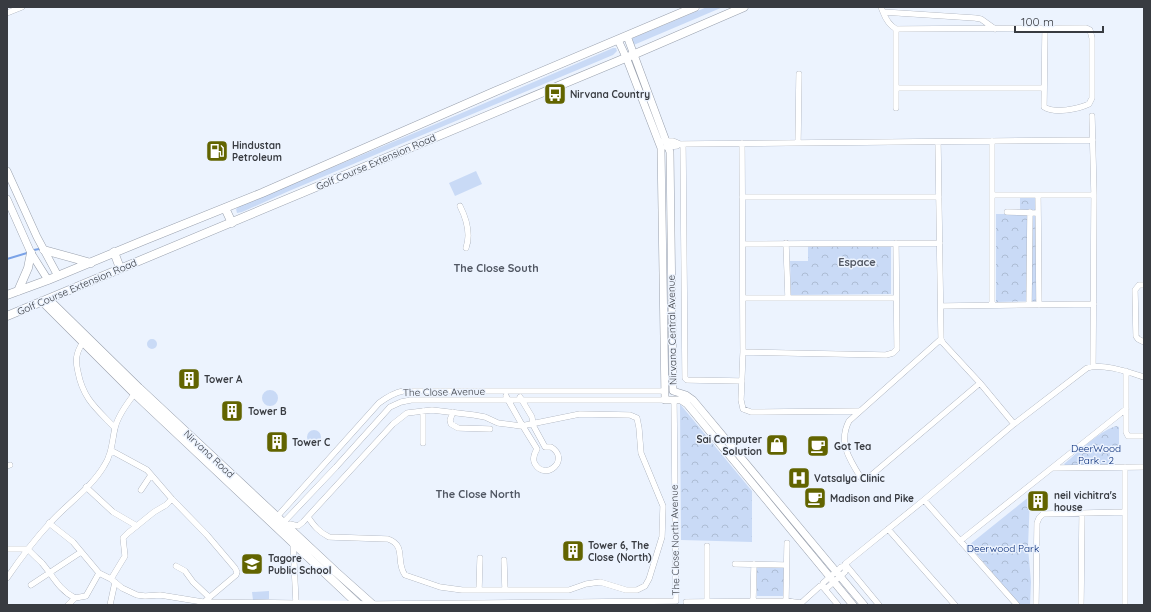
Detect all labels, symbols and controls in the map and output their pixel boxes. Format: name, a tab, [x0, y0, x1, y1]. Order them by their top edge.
scale bar	[1015, 8, 1103, 34]
text: 100 m	[1021, 14, 1054, 29]
bus stop icon: Nirvana Country	[542, 81, 568, 107]
place label: Nirvana Country	[570, 88, 650, 101]
street label: Golf Course Extension Road	[314, 131, 438, 193]
fuel station icon: Hindustan Petroleum	[204, 138, 230, 164]
place label: Hindustan Petroleum	[232, 139, 282, 164]
district label: Espace	[838, 255, 876, 269]
street label: Golf Course Extension Road	[15, 256, 139, 318]
district label: The Close South	[453, 261, 539, 275]
street label: Nirvana Central Avenue	[665, 275, 679, 385]
building icon: Tower A	[176, 366, 202, 392]
place label: Tower A	[204, 373, 243, 386]
street label: The Close Avenue	[403, 385, 486, 399]
building icon: Tower B	[219, 398, 245, 424]
place label: Tower B	[248, 405, 287, 418]
street label: Nirvana Road	[181, 427, 237, 481]
building icon: Tower C	[264, 429, 290, 455]
shop icon: Sai Computer Solution	[764, 432, 790, 458]
place label: Sai Computer Solution	[696, 433, 763, 458]
cafe icon: Got Tea	[805, 433, 831, 459]
place label: Tower C	[292, 436, 331, 449]
place label: Got Tea	[834, 440, 871, 453]
park label: DeerWood Park - 2	[1071, 442, 1121, 467]
hospital icon: Vatsalya Clinic	[786, 465, 812, 491]
place label: Vatsalya Clinic	[814, 472, 885, 485]
street label: The Close North Avenue	[668, 484, 682, 596]
cafe icon: Madison and Pike	[802, 485, 828, 511]
district label: The Close North	[435, 487, 521, 501]
building icon: neil vichitra's house	[1025, 488, 1051, 514]
place label: neil vichitra's house	[1054, 489, 1117, 514]
place label: Madison and Pike	[830, 492, 914, 505]
building icon: Tower 6, The Close (North)	[560, 538, 586, 564]
place label: Tower 6, The Close (North)	[588, 539, 652, 564]
park label: Deerwood Park	[967, 542, 1039, 555]
school or university icon: Tagore Public School	[239, 551, 265, 577]
place label: Tagore Public School	[268, 552, 331, 577]

